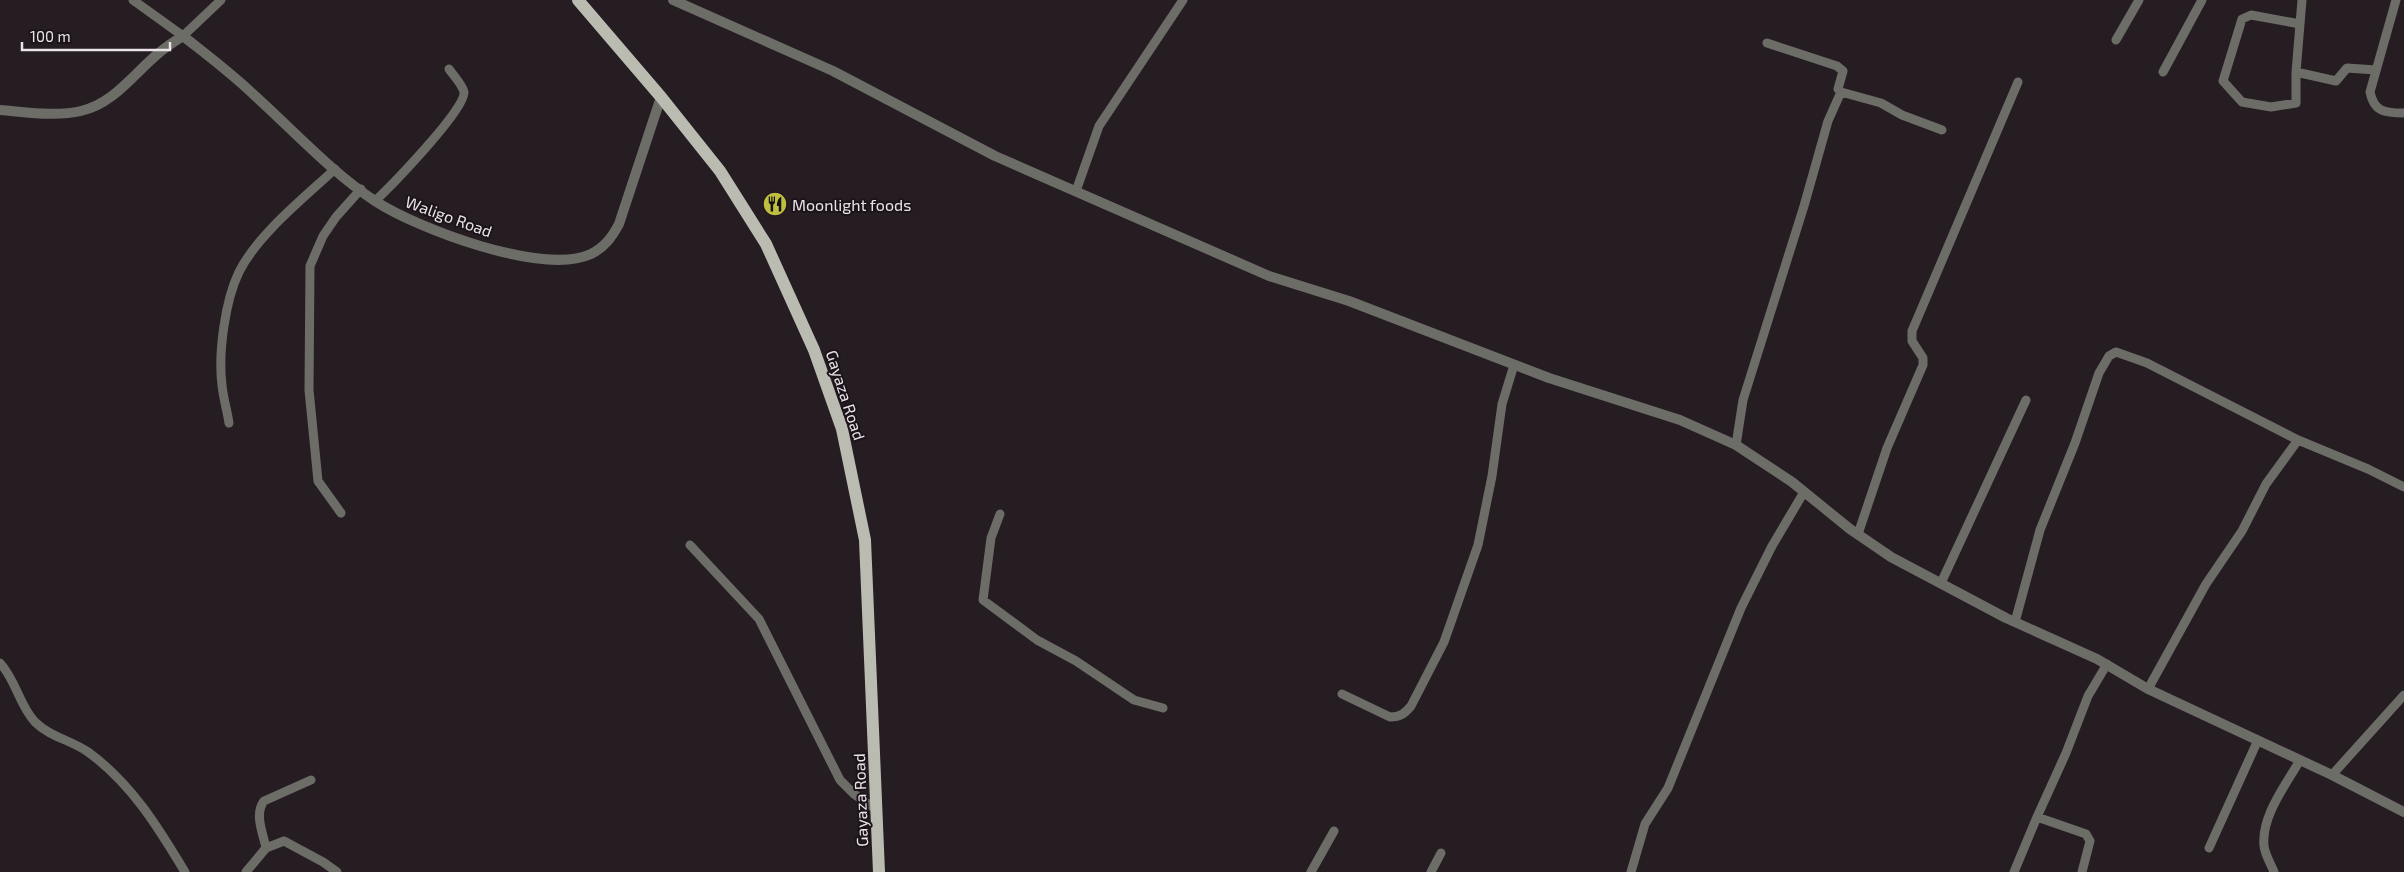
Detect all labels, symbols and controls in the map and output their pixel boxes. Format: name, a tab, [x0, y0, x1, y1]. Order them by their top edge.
scale bar	[22, 20, 170, 52]
text: 100 m	[30, 27, 71, 45]
restaurant icon: Moonlight foods	[762, 191, 788, 217]
street label: Waligo Road	[403, 192, 495, 240]
place label: Moonlight foods	[792, 195, 911, 214]
street label: Gayaza Road	[823, 348, 869, 442]
street label: Gayaza Road	[849, 753, 871, 847]

